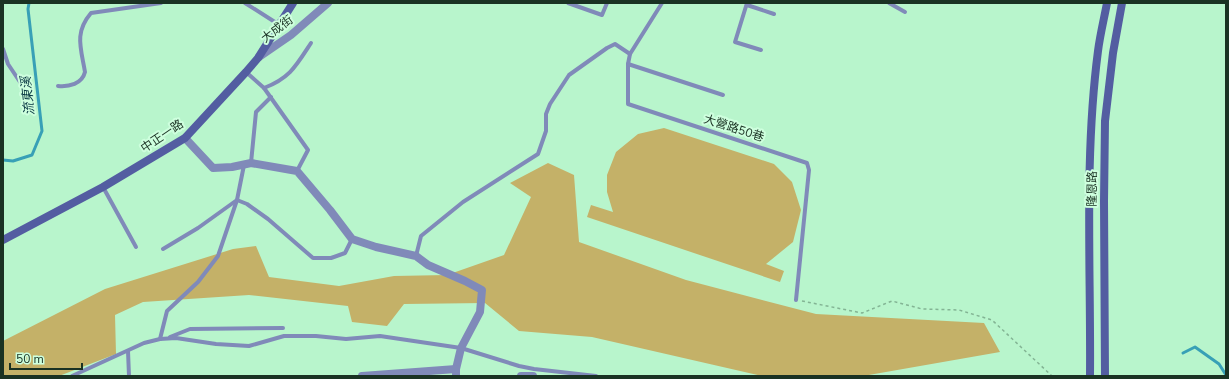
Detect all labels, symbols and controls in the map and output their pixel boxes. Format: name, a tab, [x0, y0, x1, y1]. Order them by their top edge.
street label: 大成街	[258, 12, 296, 46]
water label: 流東溪	[17, 74, 39, 116]
street label: 大營路50巷	[702, 111, 766, 145]
street label: 中正一路	[138, 116, 186, 156]
street label: 隆恩路	[1084, 171, 1100, 207]
scale bar	[10, 345, 82, 371]
text: 50 m	[16, 351, 44, 367]

